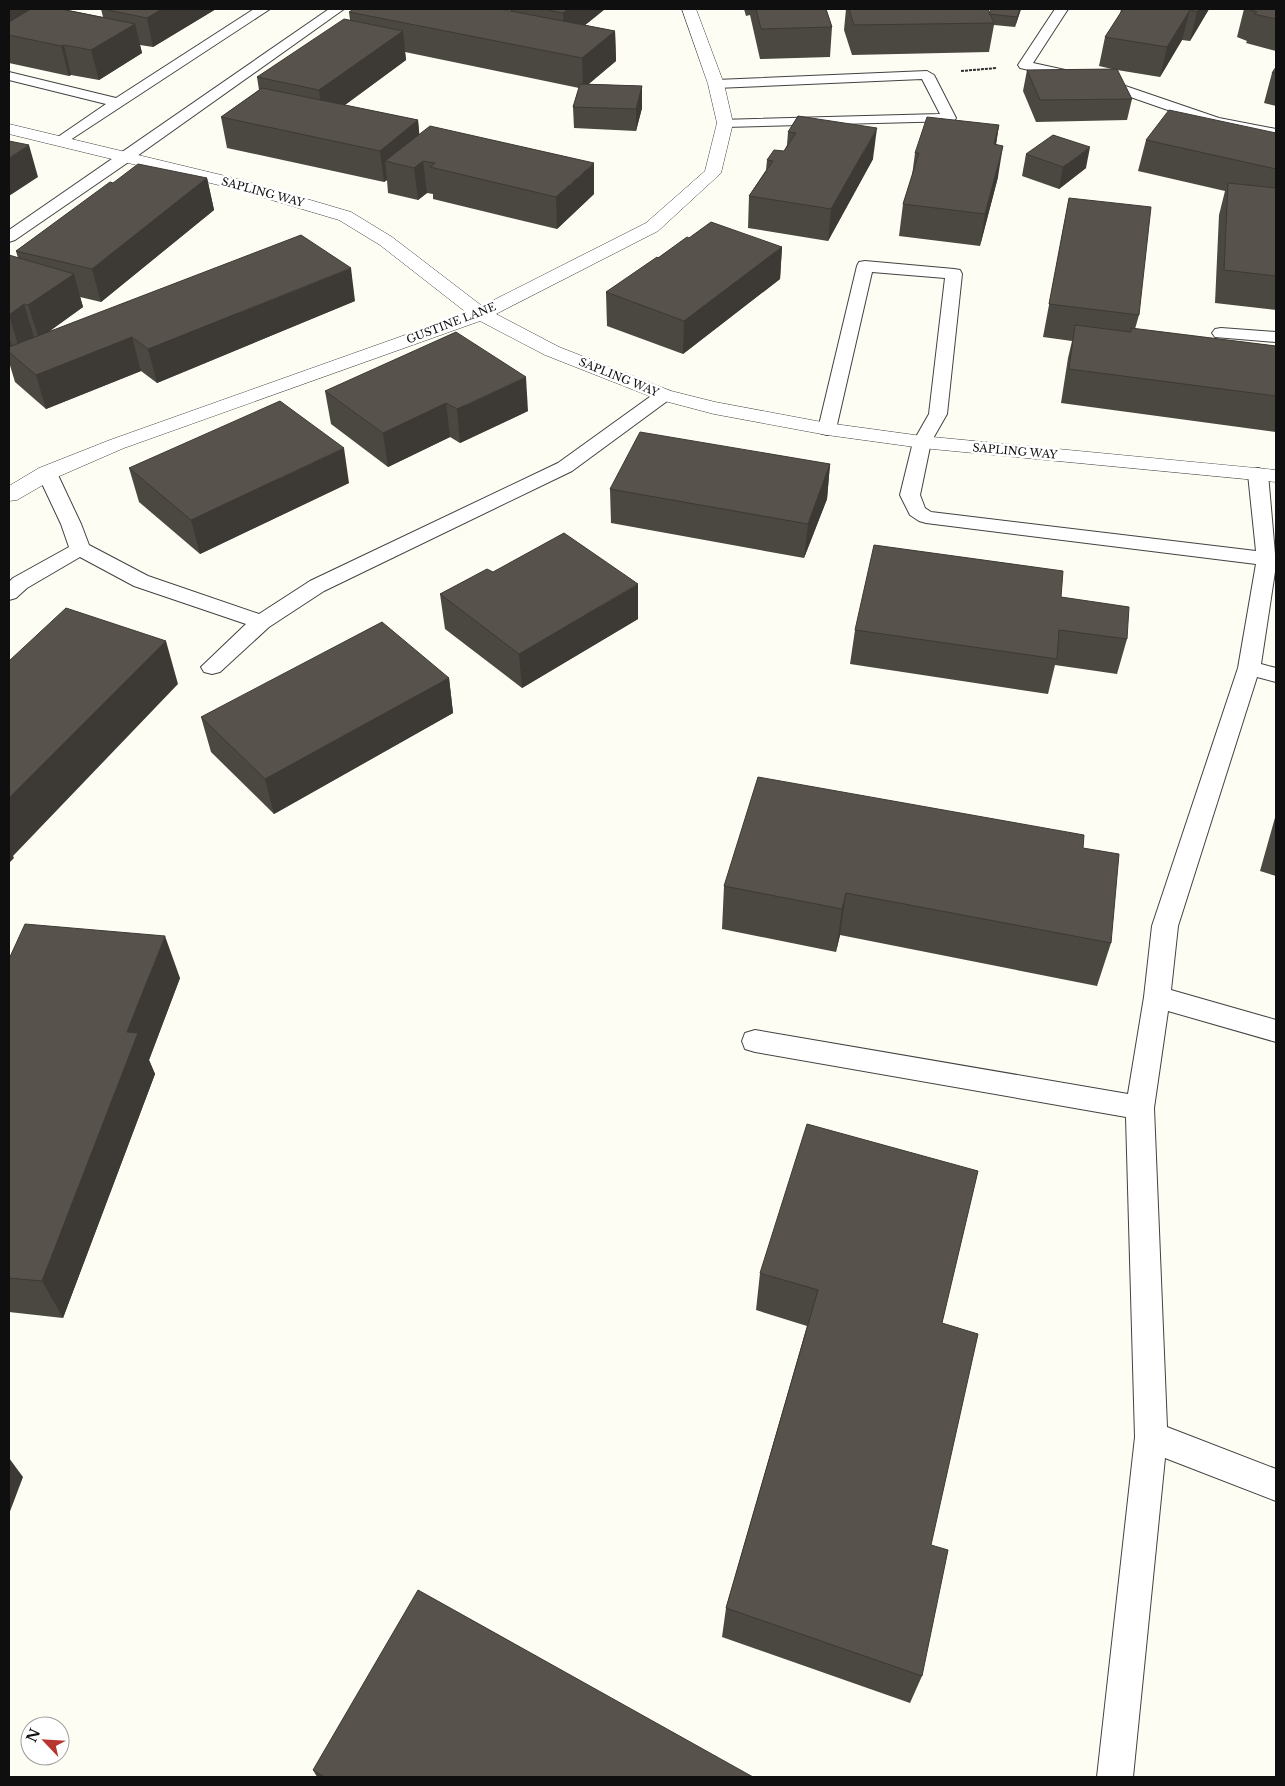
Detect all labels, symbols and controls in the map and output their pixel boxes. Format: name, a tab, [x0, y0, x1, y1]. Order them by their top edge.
street label: SAPLING WAY	[220, 174, 307, 210]
street label: GUSTINE LANE	[404, 299, 498, 347]
street label: SAPLING WAY	[577, 355, 662, 400]
street label: SAPLING WAY	[972, 440, 1059, 462]
north arrow	[20, 1716, 70, 1766]
text: N	[22, 1726, 44, 1745]

